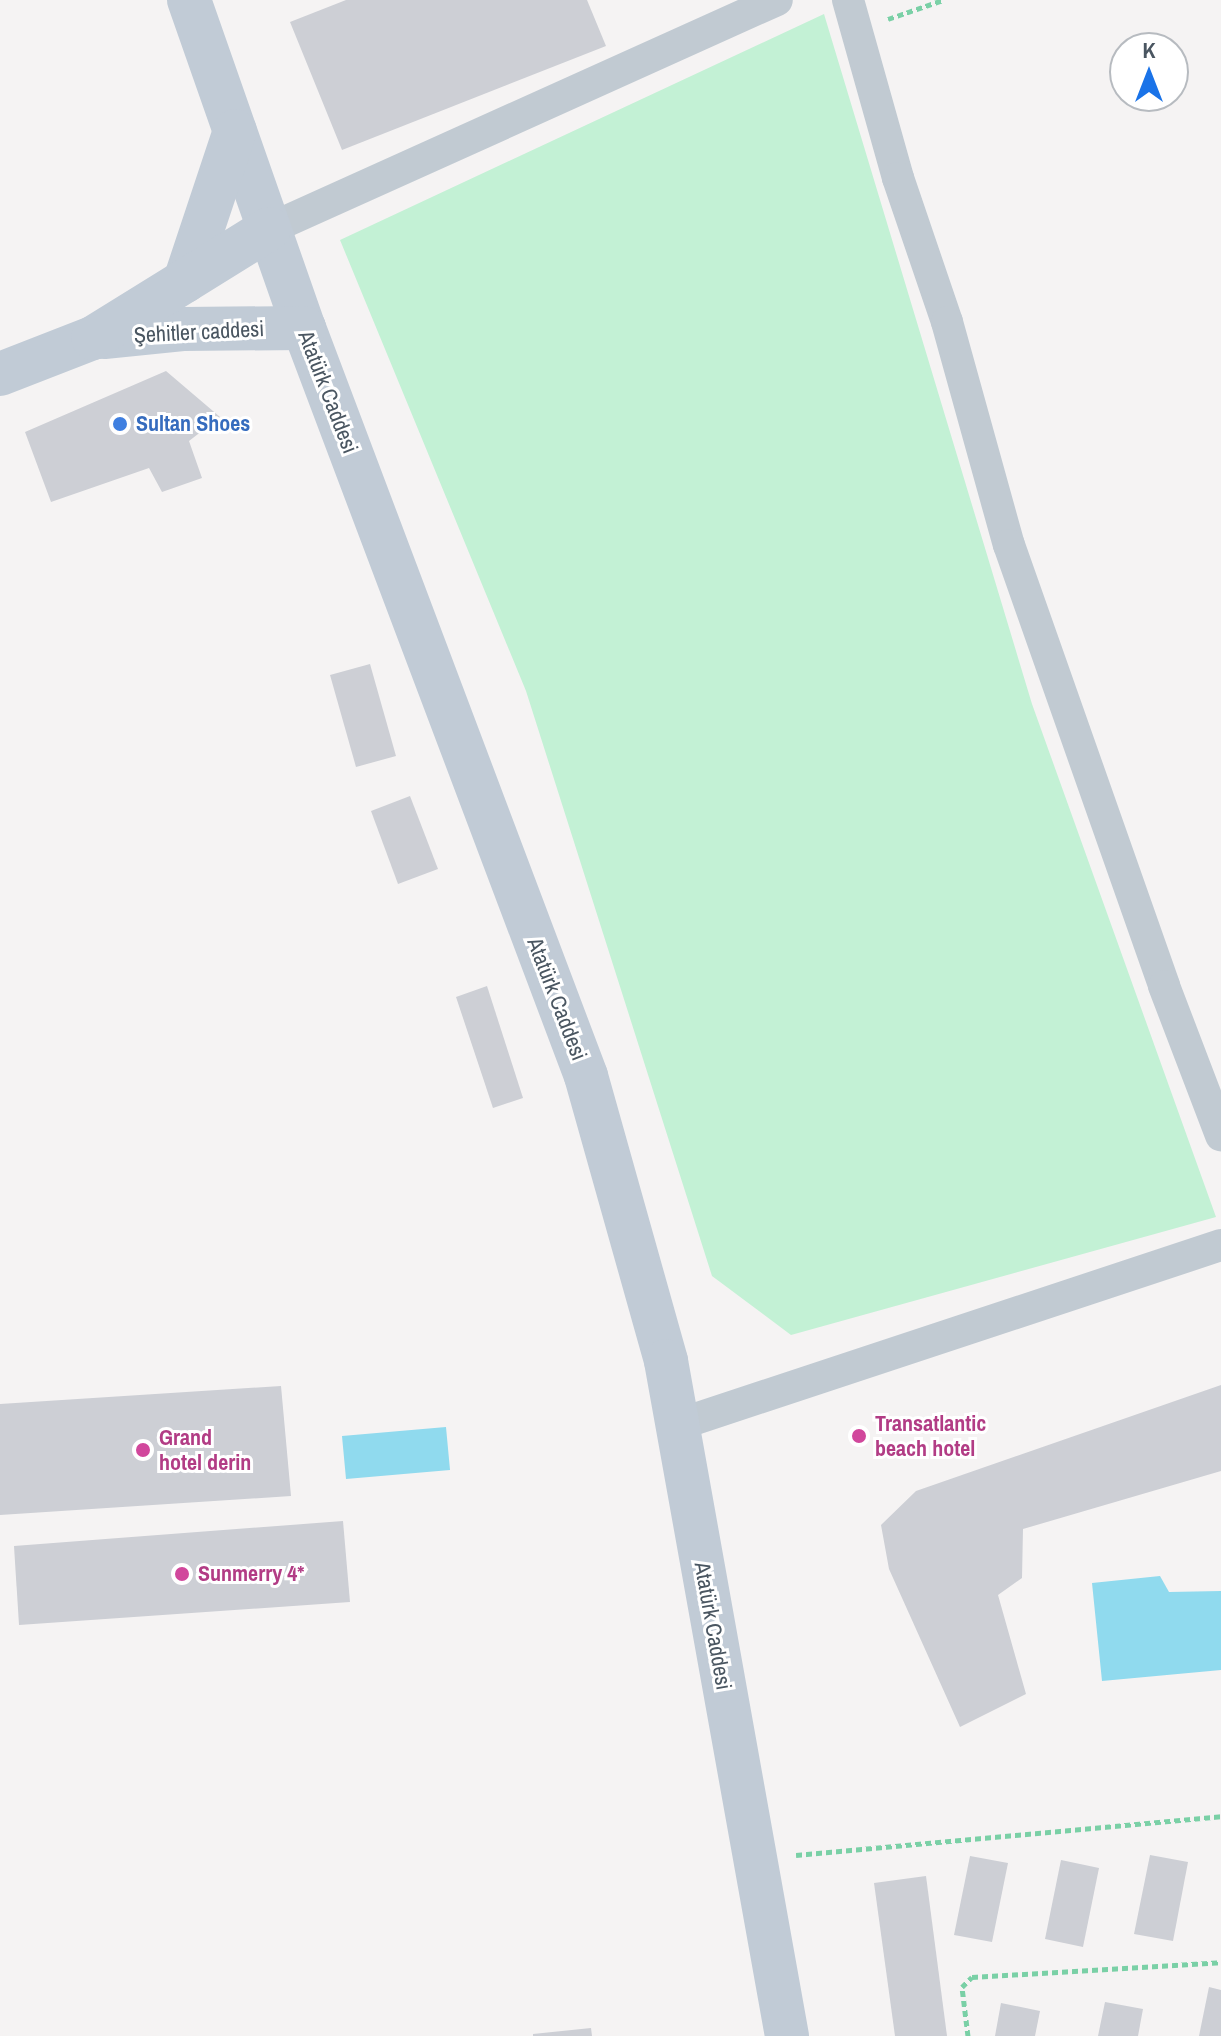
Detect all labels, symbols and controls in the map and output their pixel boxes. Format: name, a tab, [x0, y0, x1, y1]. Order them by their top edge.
north arrow	[1109, 32, 1189, 112]
text: K	[1142, 35, 1156, 65]
street label: Şehitler caddesi	[133, 315, 265, 349]
street label: Atatürk Caddesi	[292, 327, 364, 457]
place label: Sultan Shoes	[136, 411, 250, 437]
marker: Sultan Shoes	[111, 415, 129, 433]
street label: Atatürk Caddesi	[521, 934, 593, 1064]
place label: Transatlantic beach hotel	[875, 1410, 986, 1462]
place label: Grand hotel derin	[159, 1424, 251, 1476]
marker: Transatlantic beach hotel	[850, 1427, 868, 1445]
marker: Grand hotel derin	[134, 1441, 152, 1459]
street label: Atatürk Caddesi	[689, 1560, 737, 1692]
place label: Sunmerry 4*	[198, 1561, 304, 1587]
marker: Sunmerry 4*	[173, 1565, 191, 1583]

